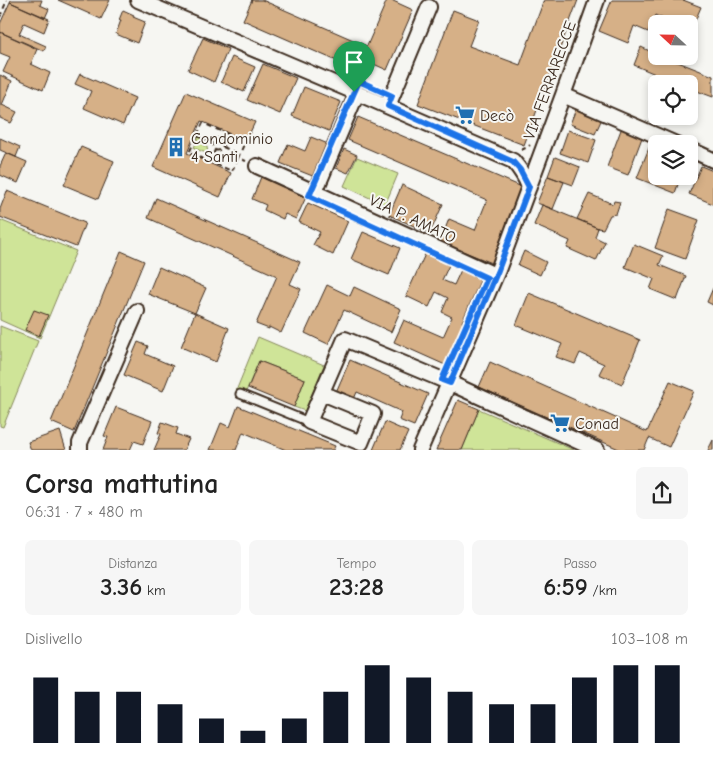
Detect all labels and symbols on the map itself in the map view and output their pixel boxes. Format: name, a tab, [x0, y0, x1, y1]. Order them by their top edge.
north arrow	[648, 15, 698, 65]
street label: VIA FERRARECCE	[520, 18, 580, 142]
pin	[333, 41, 375, 92]
supermarket icon: Decò	[454, 104, 476, 126]
place label: Decò	[480, 107, 514, 125]
place label: Condominio 4 Santi	[191, 130, 273, 166]
building icon: Condominio 4 Santi	[165, 136, 187, 158]
street label: VIA P. AMATO	[366, 191, 459, 247]
supermarket icon: Conad	[549, 412, 571, 434]
place label: Conad	[575, 415, 619, 433]

